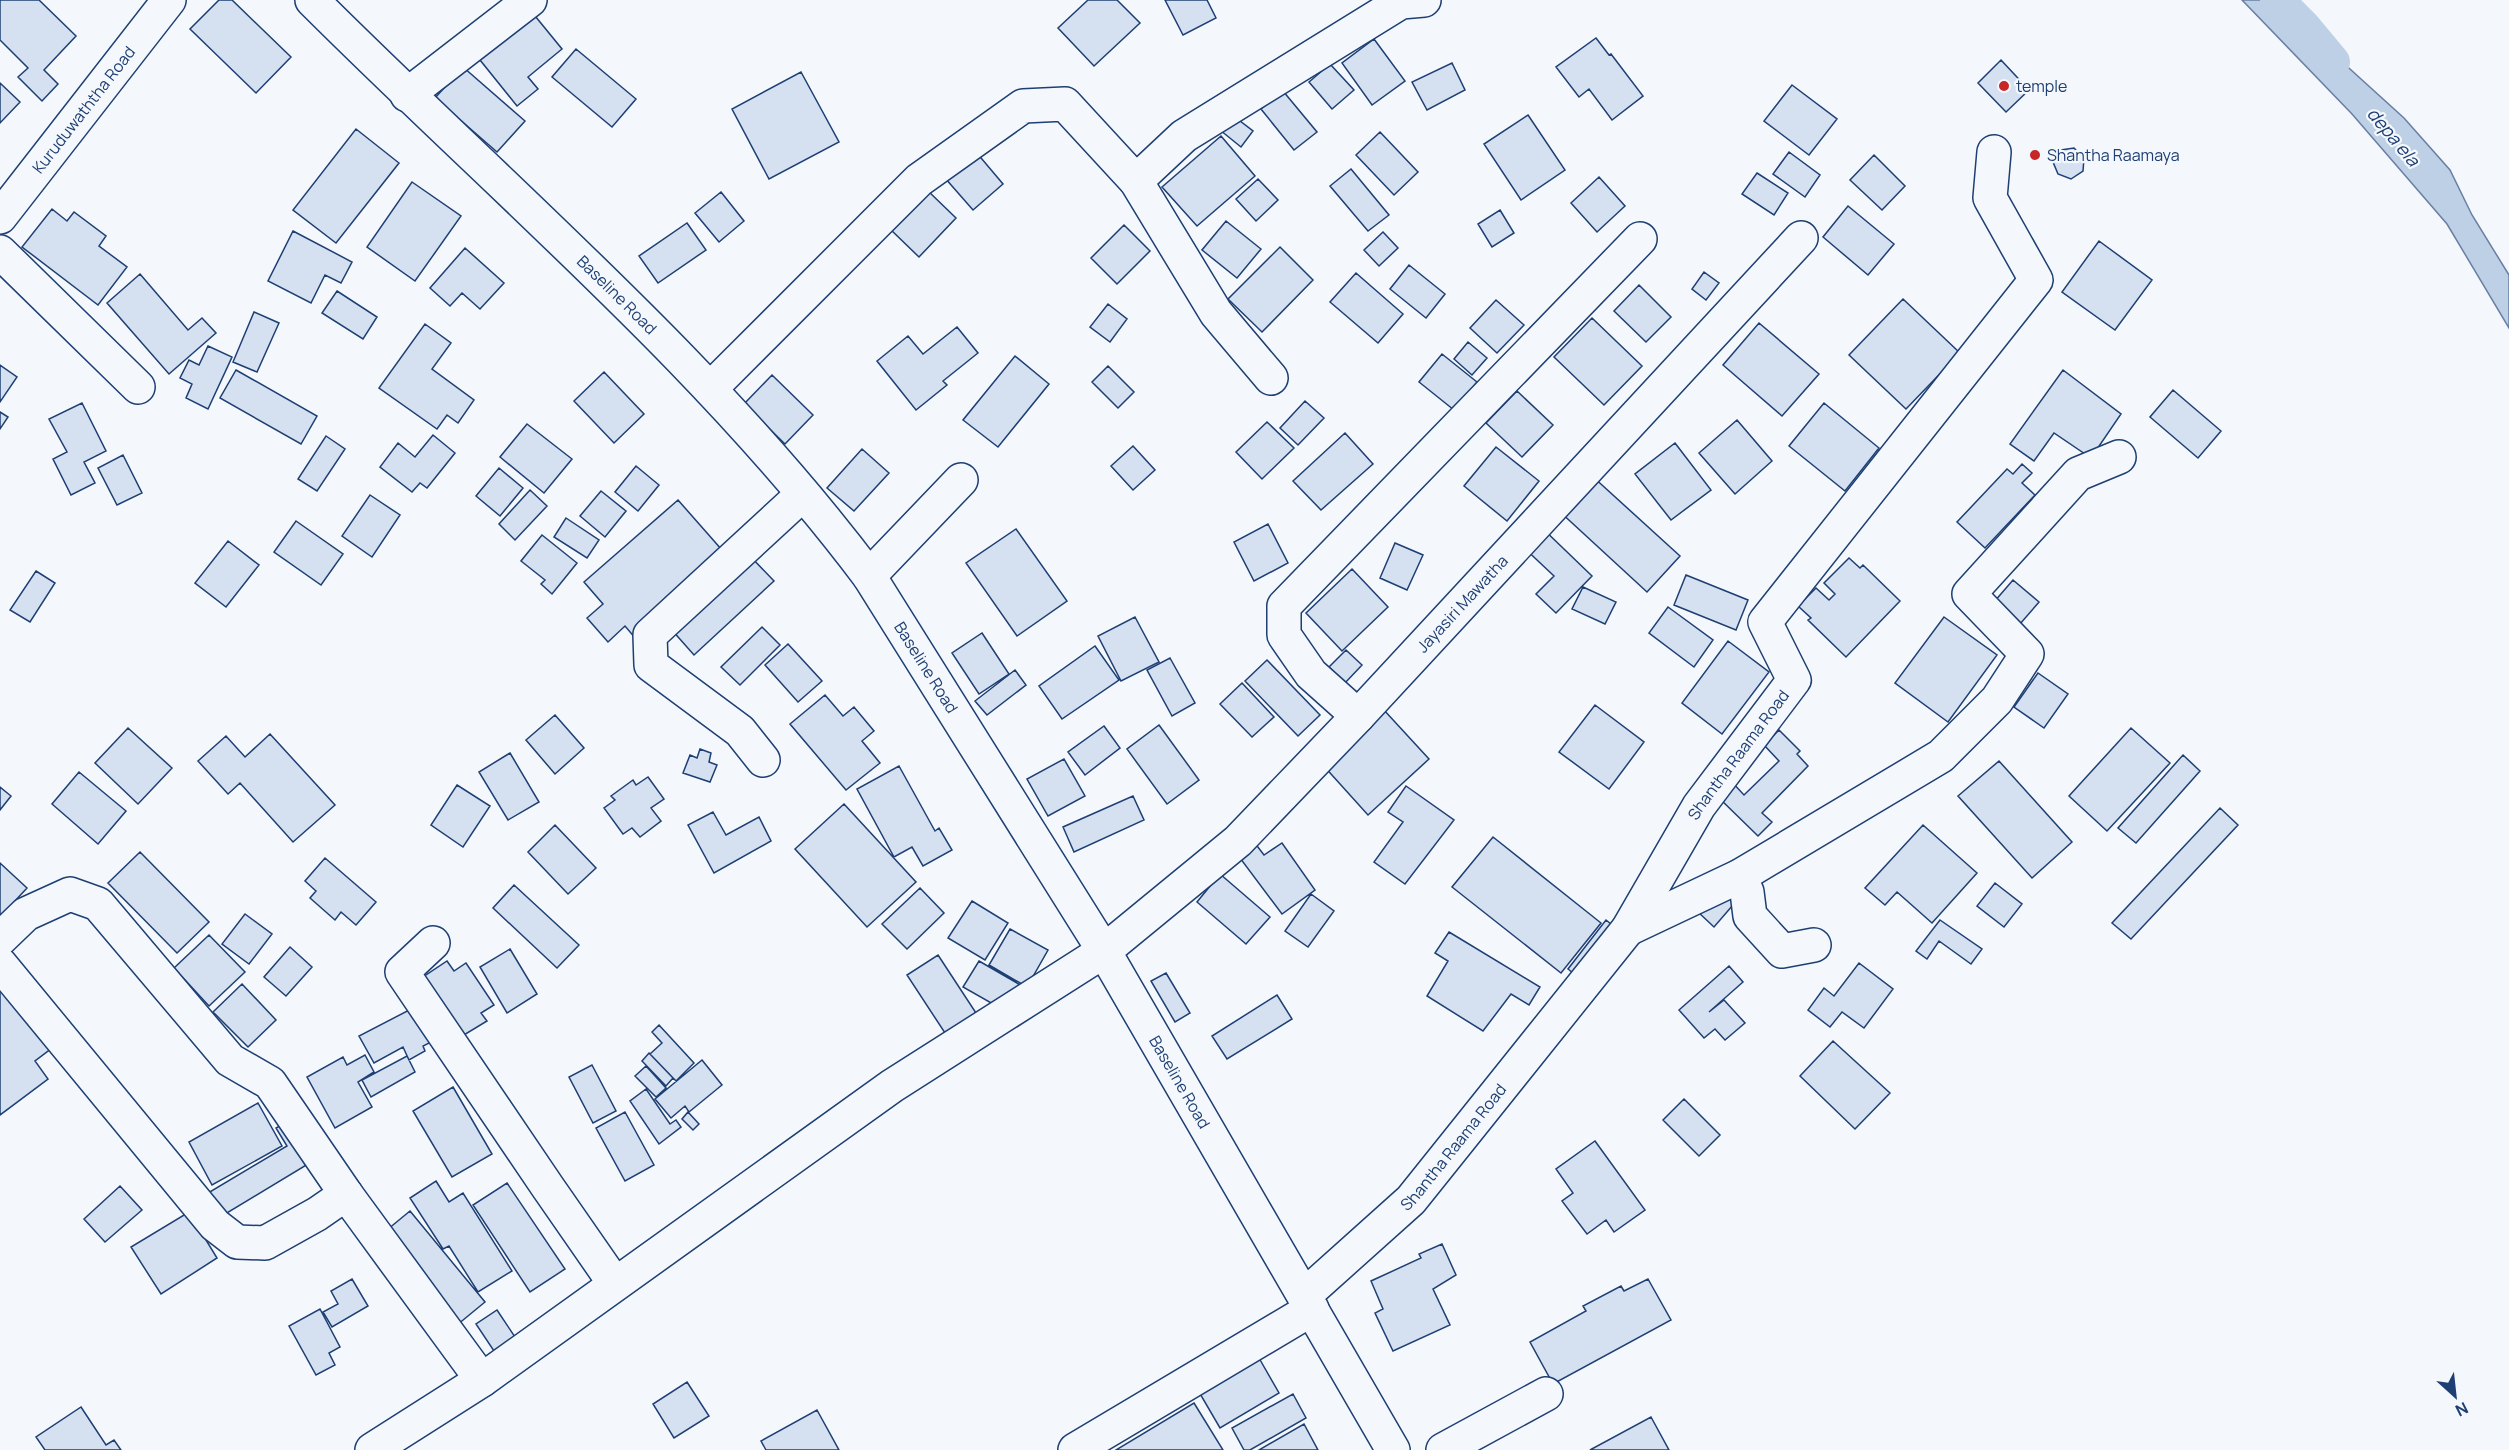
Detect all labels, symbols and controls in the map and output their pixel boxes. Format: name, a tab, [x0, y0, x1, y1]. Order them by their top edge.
street label: Kuruduwaththa Road	[27, 42, 140, 178]
place label: temple	[2016, 75, 2067, 97]
marker: temple	[1997, 79, 2011, 93]
water label: depa ela	[2362, 102, 2426, 172]
place label: Shantha Raamaya	[2047, 144, 2180, 166]
marker: Shantha Raamaya	[2028, 148, 2042, 162]
street label: Baseline Road	[572, 250, 662, 339]
street label: Jayasiri Mawatha	[1411, 550, 1513, 657]
street label: Baseline Road	[889, 618, 963, 717]
street label: Shantha Raama Road	[1682, 685, 1794, 824]
street label: Baseline Road	[1144, 1031, 1215, 1132]
street label: Shantha Raama Road	[1395, 1079, 1511, 1216]
north arrow	[2425, 1366, 2485, 1426]
text: N	[2452, 1397, 2472, 1422]

